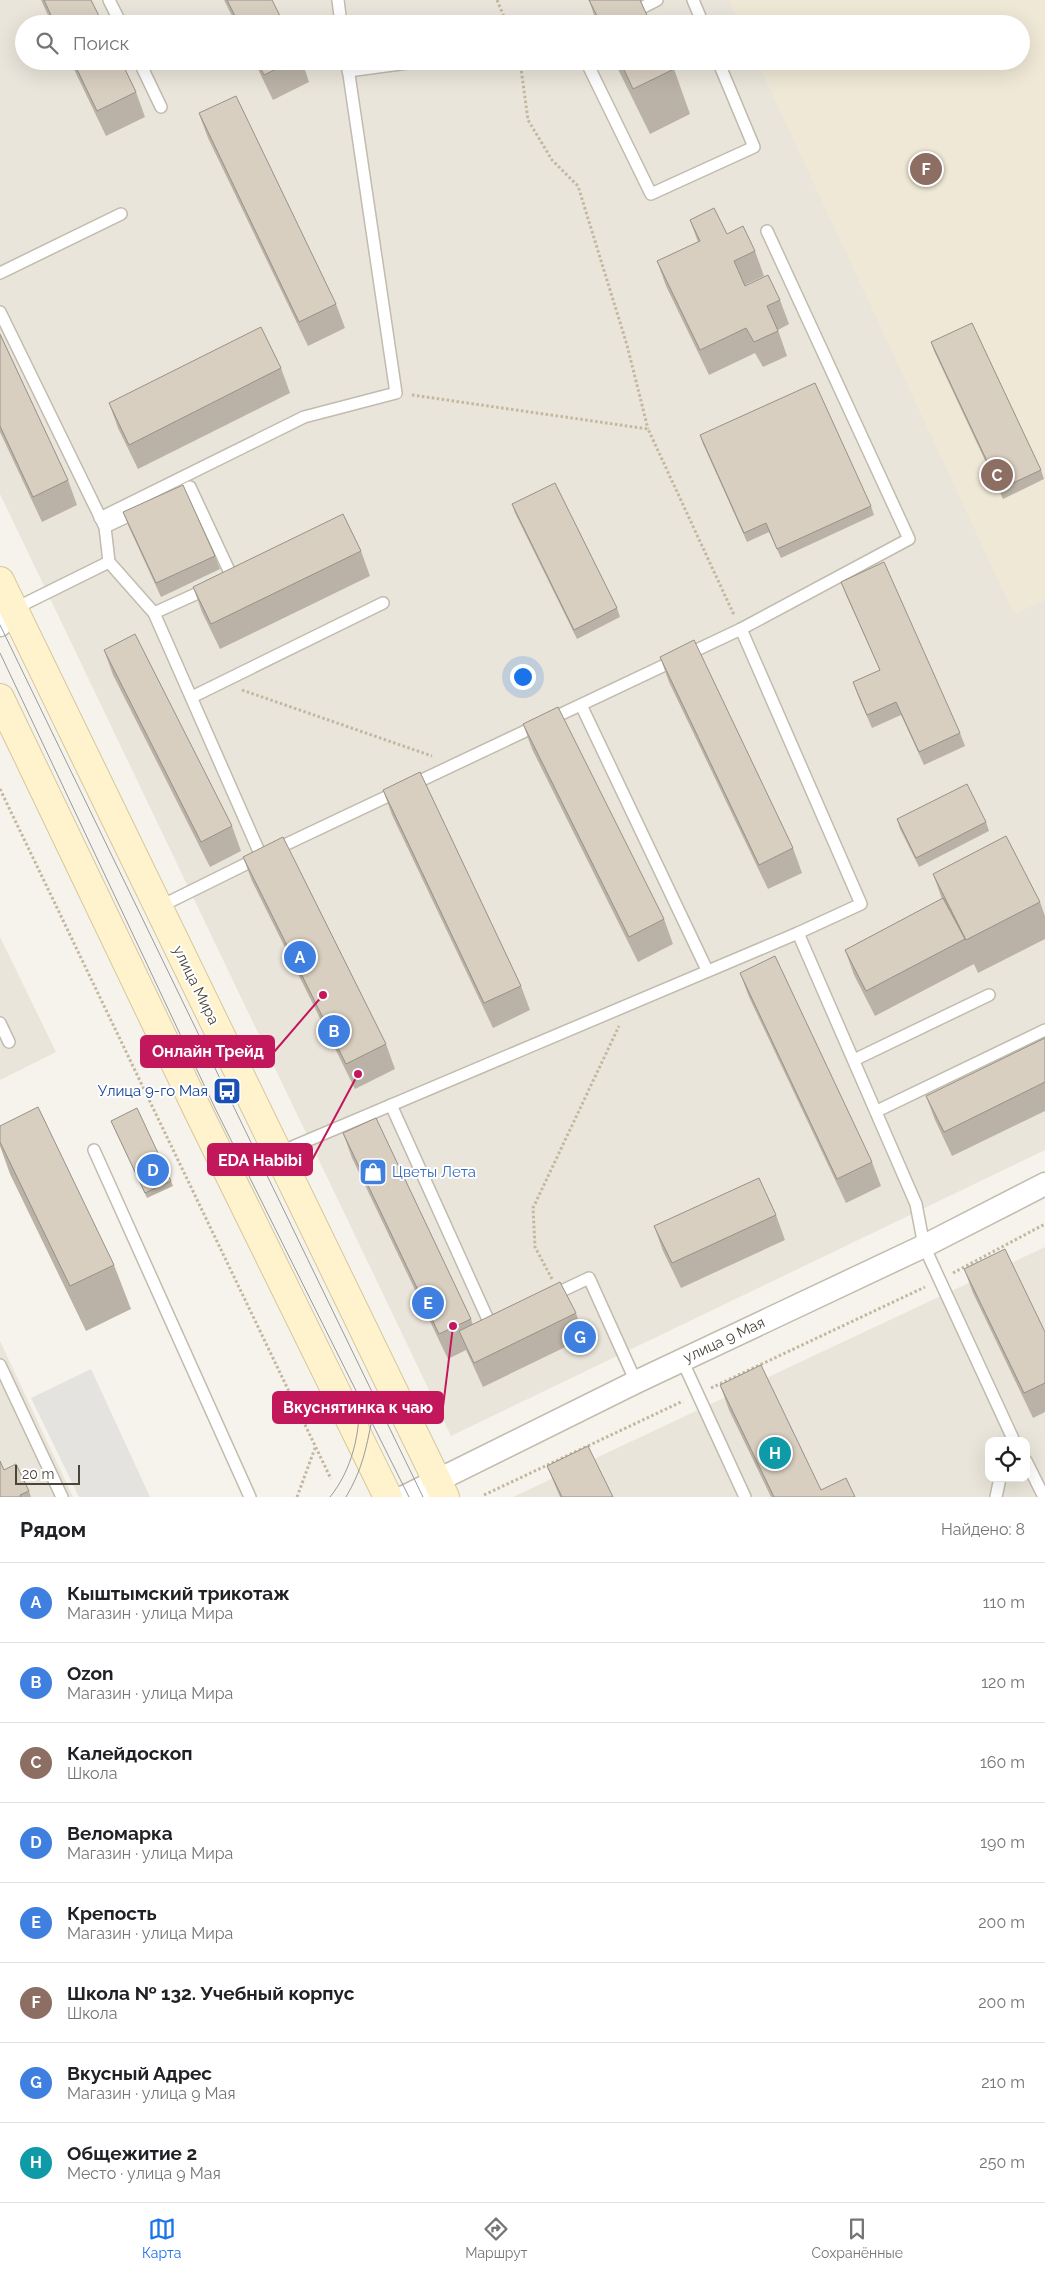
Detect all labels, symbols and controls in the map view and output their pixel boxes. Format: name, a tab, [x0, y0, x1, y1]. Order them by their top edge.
search box	[15, 15, 1030, 70]
icon: search	[33, 29, 61, 57]
text: Поиск	[73, 32, 129, 54]
pin: F	[910, 150, 942, 188]
pin: C	[981, 456, 1013, 494]
your location	[510, 664, 536, 690]
pin: A	[284, 938, 316, 976]
street label: улица Мира	[169, 943, 223, 1027]
pin: B	[318, 1012, 350, 1050]
callout: Онлайн Трейд	[141, 1036, 274, 1067]
text: Онлайн Трейд	[152, 1042, 264, 1061]
bus stop icon: Улица 9-го Мая	[212, 1076, 242, 1106]
place label: Улица 9-го Мая	[98, 1082, 208, 1100]
callout: EDA Habibi	[208, 1144, 312, 1175]
pin: D	[137, 1151, 169, 1189]
text: EDA Habibi	[218, 1151, 302, 1170]
shop icon: Цветы Лета	[358, 1157, 388, 1187]
place label: Цветы Лета	[392, 1163, 476, 1181]
pin: E	[412, 1284, 444, 1322]
street label: улица 9 Мая	[680, 1313, 768, 1367]
pin: G	[564, 1318, 596, 1356]
callout: Вкуснятинка к чаю	[273, 1392, 443, 1423]
text: Вкуснятинка к чаю	[283, 1398, 433, 1417]
pin: H	[759, 1434, 791, 1472]
map controls	[985, 1437, 1030, 1482]
button: locate	[985, 1437, 1030, 1482]
scale bar	[15, 1462, 80, 1485]
text: 20 m	[22, 1466, 54, 1482]
text: Рядом	[20, 1517, 86, 1542]
text: Найдено: 8	[941, 1520, 1025, 1539]
text: Кыштымский трикотаж	[67, 1582, 290, 1604]
text: A	[31, 1593, 41, 1612]
text: 110 m	[983, 1593, 1025, 1612]
text: Магазин · улица Мира	[67, 1604, 233, 1623]
text: Ozon	[67, 1662, 114, 1684]
text: B	[31, 1673, 41, 1692]
text: 120 m	[981, 1673, 1025, 1692]
text: Магазин · улица Мира	[67, 1684, 233, 1703]
text: Калейдоскоп	[67, 1742, 193, 1764]
text: C	[31, 1753, 41, 1772]
text: 160 m	[980, 1753, 1025, 1772]
text: Школа	[67, 1764, 117, 1783]
text: Веломарка	[67, 1822, 173, 1844]
text: D	[30, 1833, 42, 1852]
text: 190 m	[980, 1833, 1025, 1852]
text: Магазин · улица Мира	[67, 1844, 233, 1863]
text: Крепость	[67, 1902, 157, 1924]
text: E	[31, 1913, 41, 1932]
text: 200 m	[978, 1913, 1025, 1932]
text: Магазин · улица Мира	[67, 1924, 233, 1943]
text: Школа № 132. Учебный корпус	[67, 1982, 354, 2004]
text: F	[31, 1993, 41, 2012]
text: 200 m	[978, 1993, 1025, 2012]
text: Школа	[67, 2004, 117, 2023]
text: Вкусный Адрес	[67, 2062, 212, 2084]
text: G	[30, 2073, 42, 2092]
text: 210 m	[981, 2073, 1025, 2092]
text: Магазин · улица 9 Мая	[67, 2084, 236, 2103]
text: Общежитие 2	[67, 2142, 197, 2164]
text: H	[30, 2153, 42, 2172]
text: 250 m	[979, 2153, 1025, 2172]
text: Место · улица 9 Мая	[67, 2164, 221, 2183]
tab: Карта	[142, 2215, 181, 2261]
tab: Маршрут	[465, 2215, 528, 2261]
tab: Сохранённые	[811, 2215, 903, 2261]

